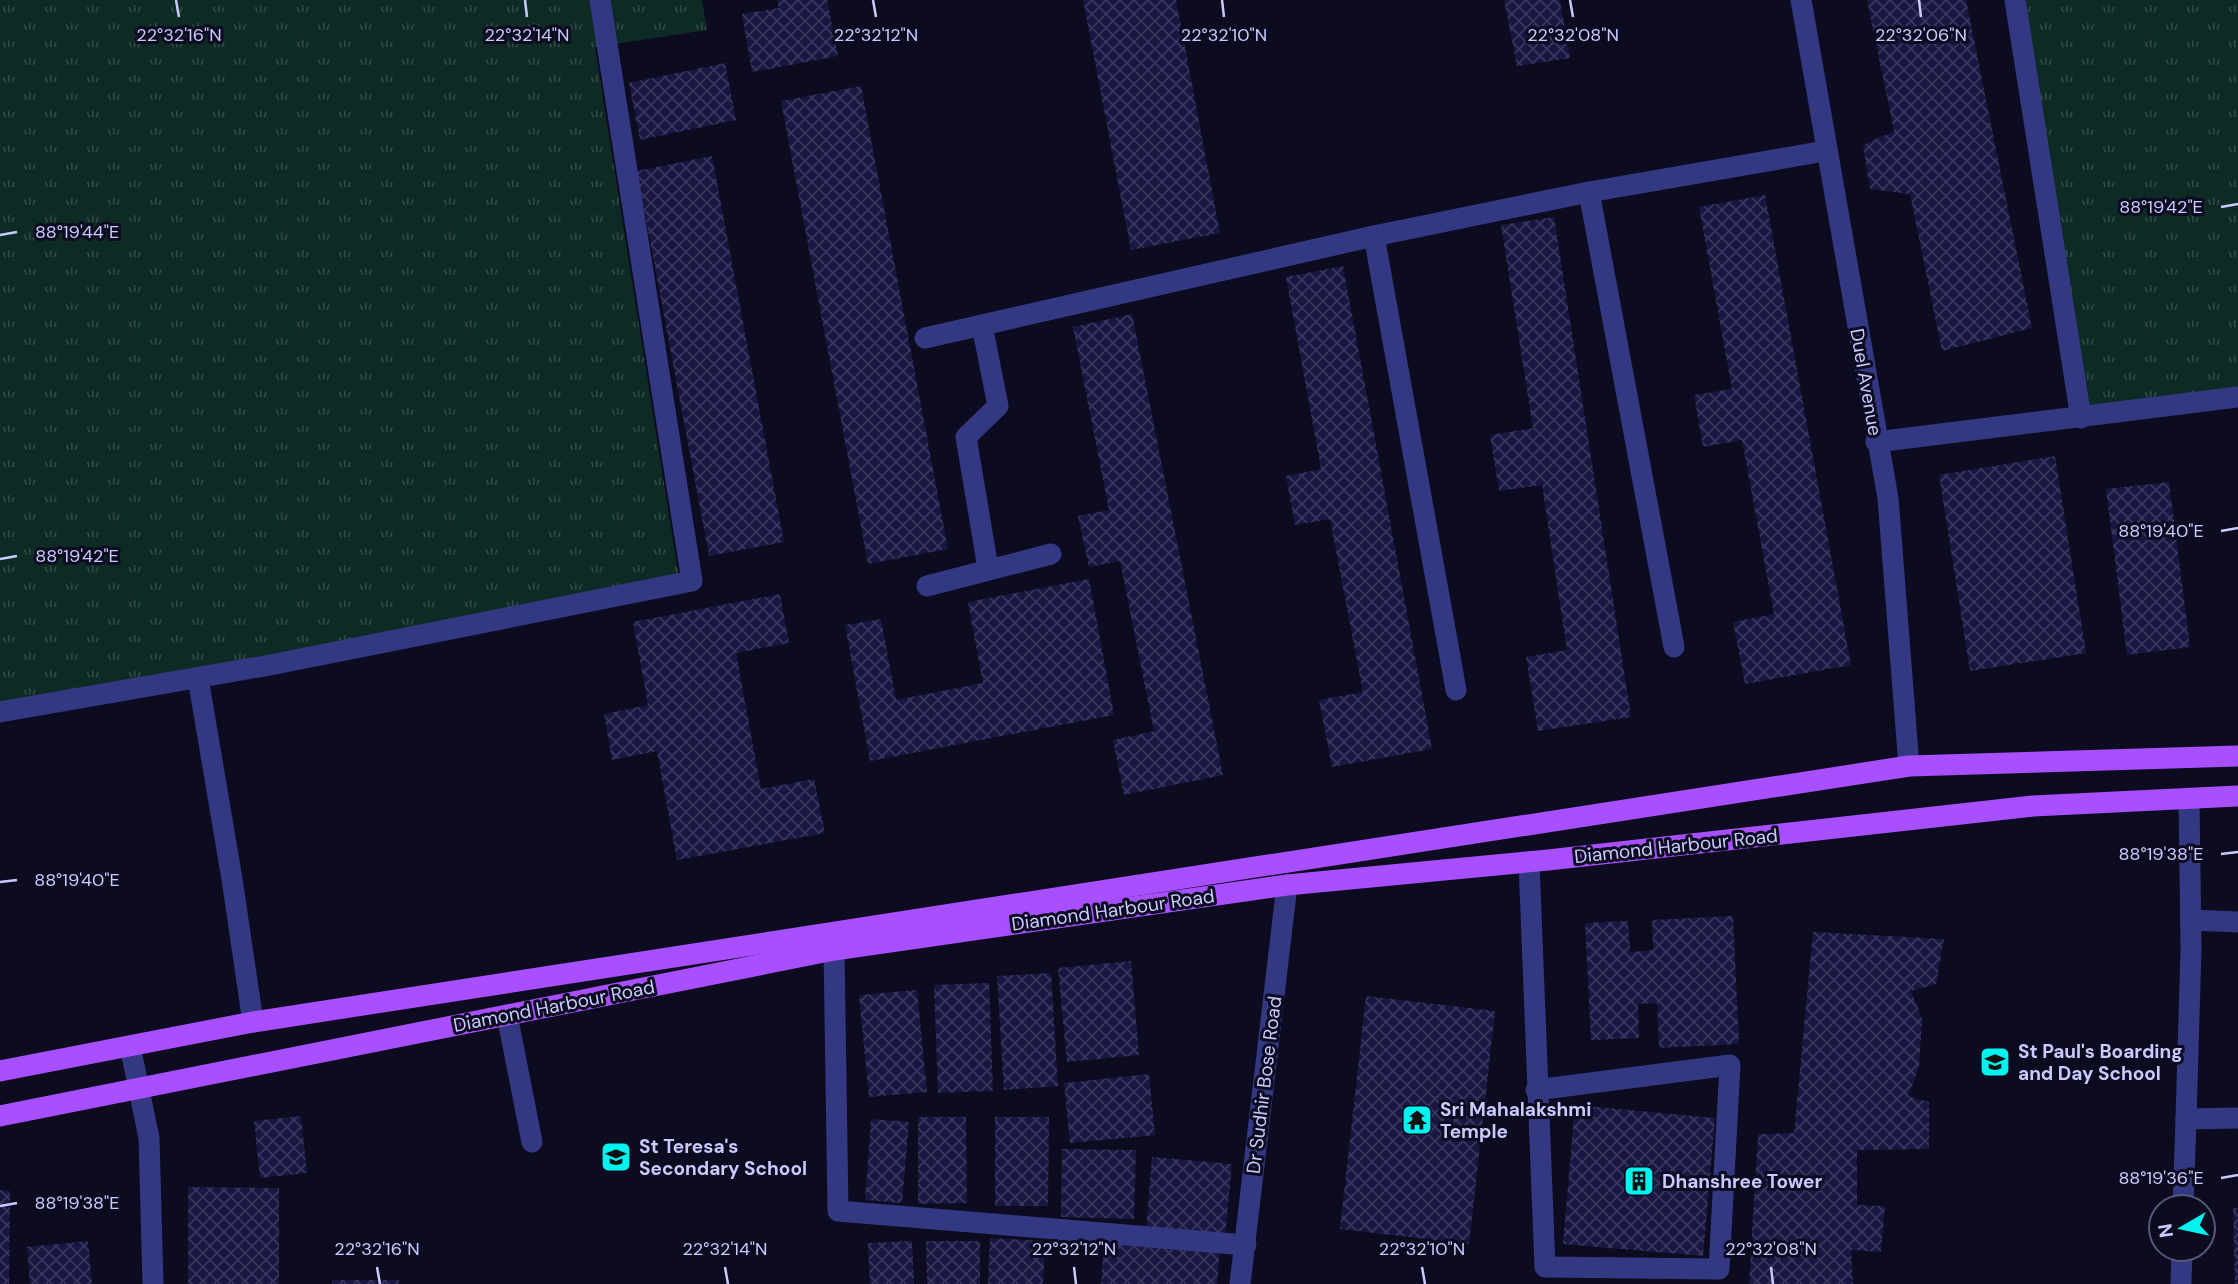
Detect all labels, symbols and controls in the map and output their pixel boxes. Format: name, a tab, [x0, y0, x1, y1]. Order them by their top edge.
text: 22°32'16"N	[136, 23, 222, 47]
text: 22°32'14"N	[485, 23, 570, 47]
text: 22°32'12"N	[834, 23, 918, 47]
text: 22°32'10"N	[1181, 23, 1267, 47]
text: 22°32'08"N	[1527, 23, 1619, 47]
text: 22°32'06"N	[1875, 23, 1967, 47]
text: 88°19'42"E	[2119, 195, 2203, 219]
text: 88°19'44"E	[35, 220, 119, 244]
street label: Duel Avenue	[1844, 326, 1888, 438]
text: 88°19'40"E	[2118, 519, 2204, 543]
text: 88°19'42"E	[35, 544, 119, 568]
street label: Diamond Harbour Road	[1573, 823, 1779, 869]
text: 88°19'38"E	[2119, 842, 2203, 866]
text: 88°19'40"E	[34, 868, 120, 892]
street label: Diamond Harbour Road	[1010, 883, 1216, 937]
street label: Diamond Harbour Road	[451, 974, 657, 1038]
street label: Dr Sudhir Bose Road	[1241, 995, 1287, 1175]
place label: St Paul's Boarding and Day School	[2018, 1039, 2183, 1086]
school or university icon: St Paul's Boarding and Day School	[1978, 1045, 2012, 1079]
place label: Sri Mahalakshmi Temple	[1440, 1097, 1591, 1144]
temple icon: Sri Mahalakshmi Temple	[1400, 1103, 1434, 1137]
place label: St Teresa's Secondary School	[639, 1134, 807, 1181]
school or university icon: St Teresa's Secondary School	[599, 1140, 633, 1174]
building icon: Dhanshree Tower	[1622, 1164, 1656, 1198]
text: 88°19'36"E	[2118, 1166, 2204, 1190]
place label: Dhanshree Tower	[1662, 1169, 1822, 1194]
text: 88°19'38"E	[35, 1191, 119, 1215]
north arrow	[2147, 1193, 2217, 1263]
text: N	[2152, 1222, 2179, 1239]
text: 22°32'16"N	[334, 1237, 420, 1261]
text: 22°32'14"N	[683, 1237, 768, 1261]
text: 22°32'12"N	[1032, 1237, 1116, 1261]
text: 22°32'10"N	[1379, 1237, 1465, 1261]
text: 22°32'08"N	[1725, 1237, 1817, 1261]

